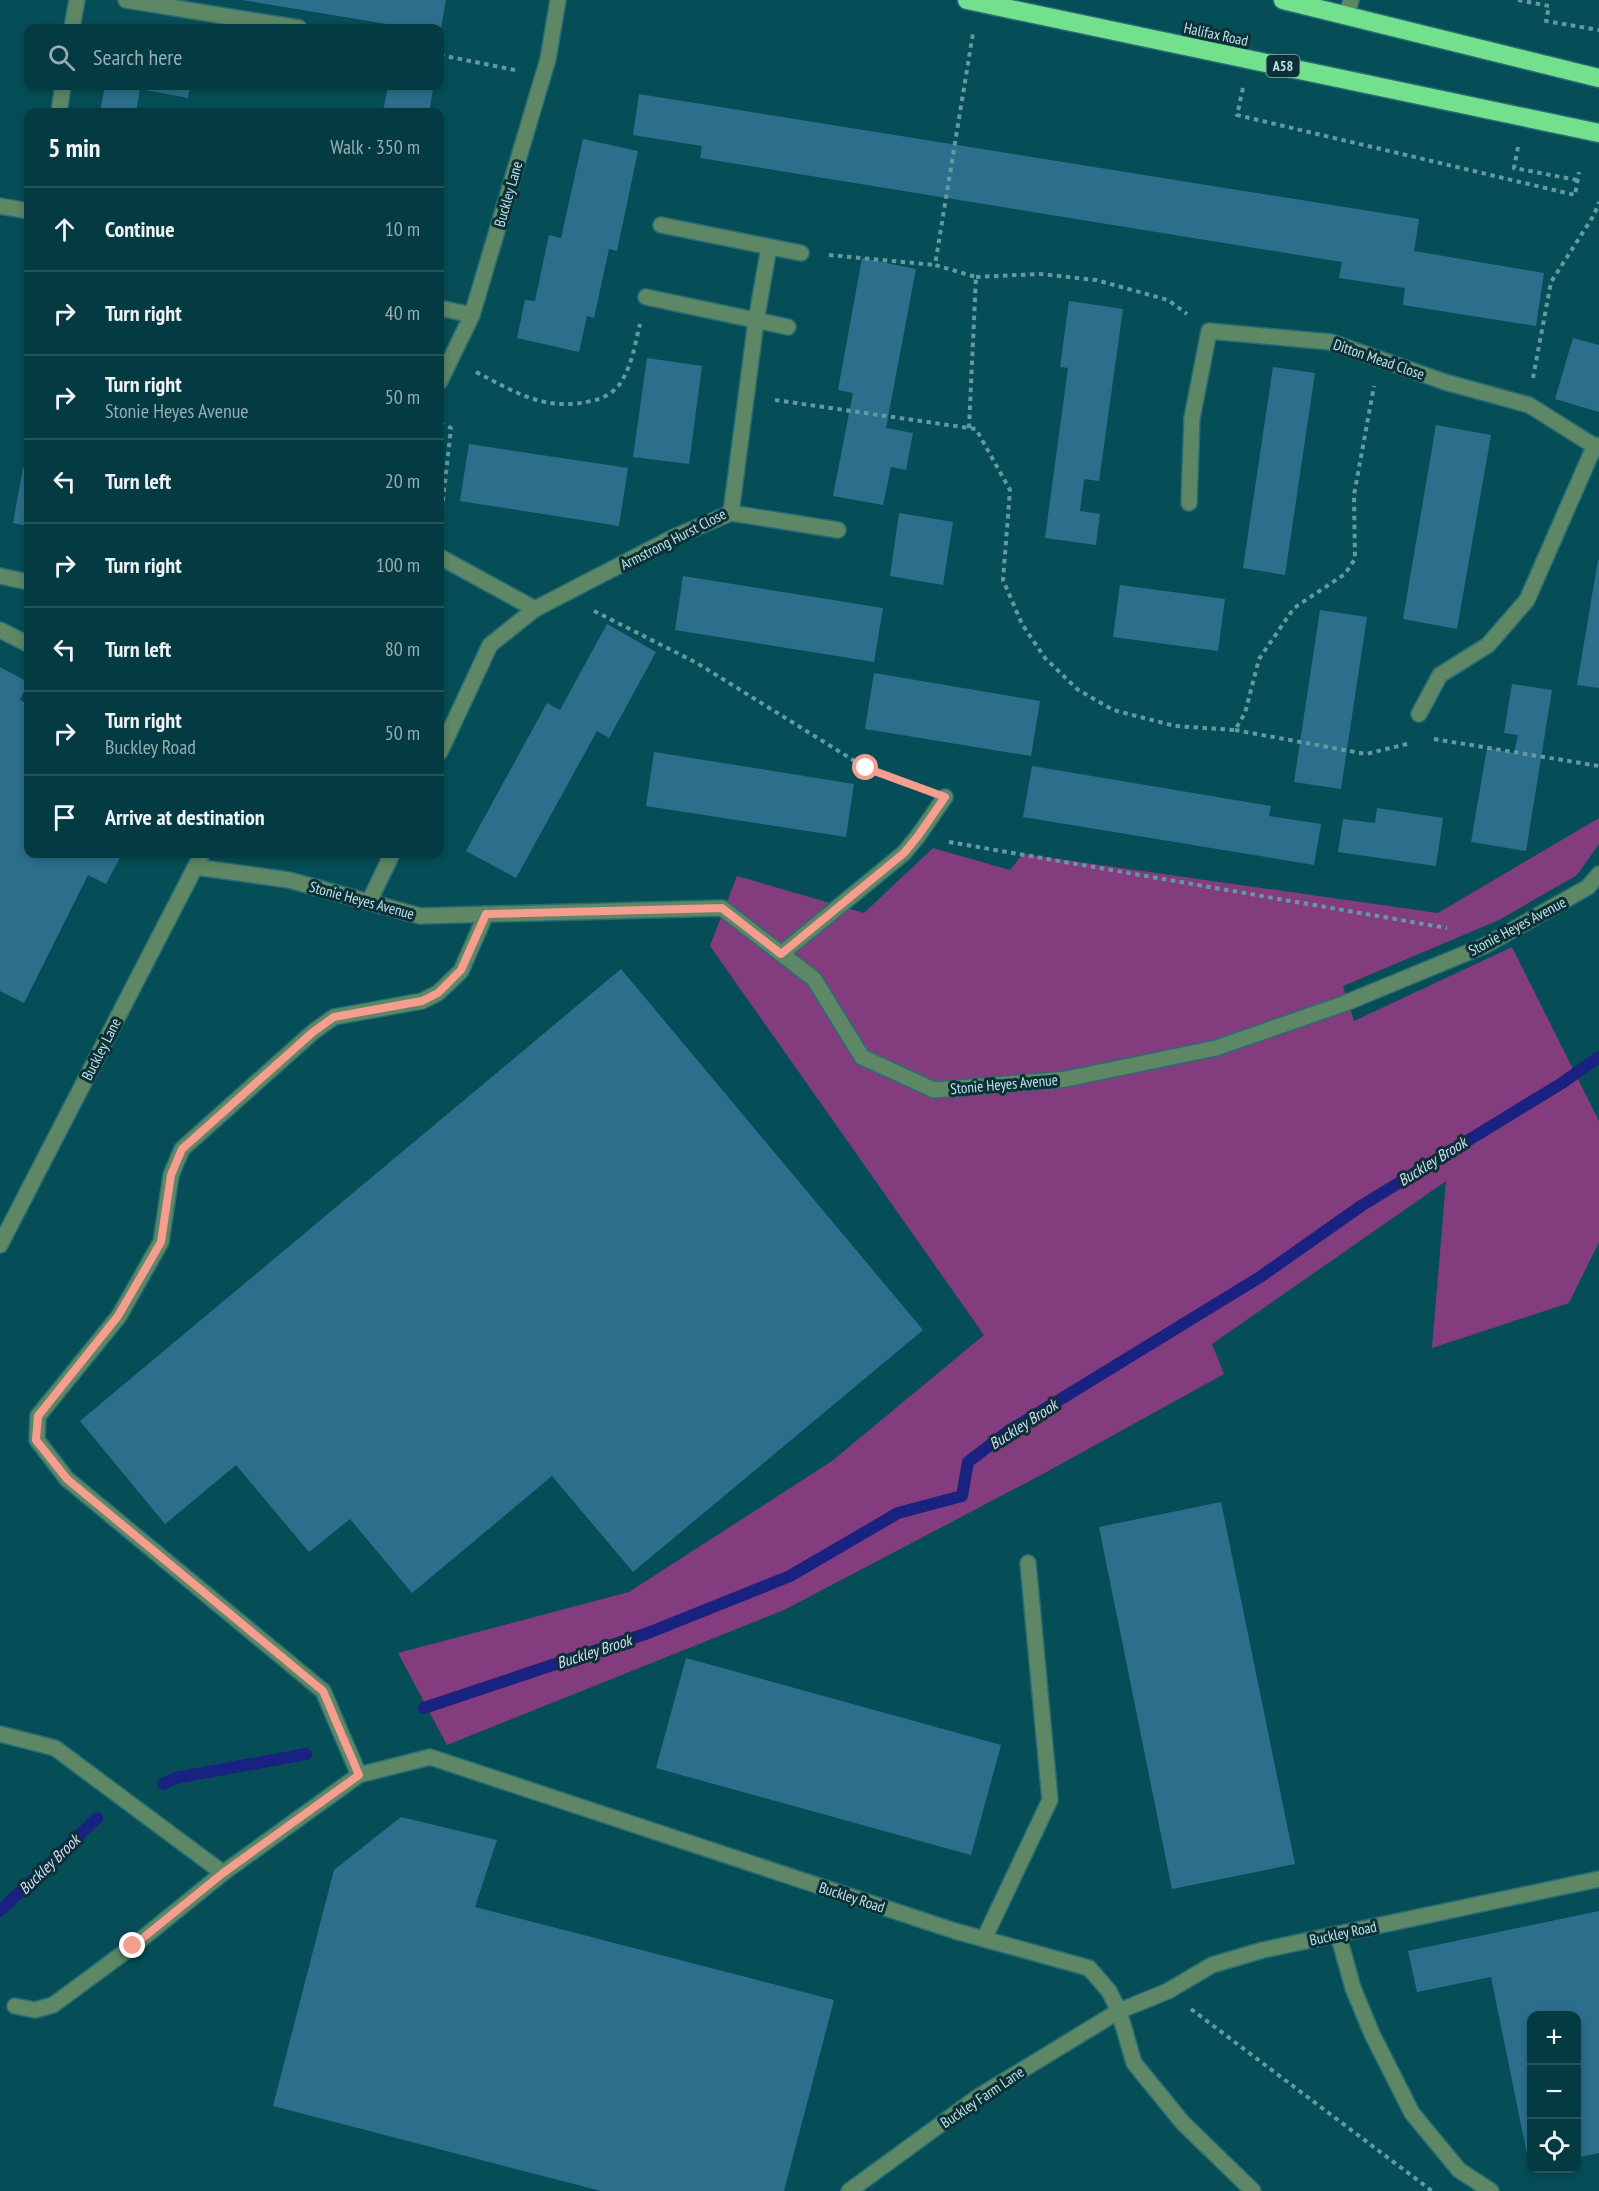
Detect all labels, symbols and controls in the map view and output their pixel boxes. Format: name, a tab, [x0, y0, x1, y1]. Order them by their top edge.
street label: Halifax Road	[1182, 18, 1250, 50]
search box	[24, 24, 444, 90]
icon: search	[45, 41, 78, 74]
text: Search here	[93, 43, 182, 71]
road number: A58	[1266, 55, 1300, 77]
text: 5 min	[48, 131, 101, 164]
text: Walk · 350 m	[330, 134, 420, 160]
street label: Buckley Lane	[490, 159, 526, 229]
icon: ahead	[48, 213, 81, 246]
text: Continue	[105, 215, 175, 243]
text: 10 m	[385, 216, 420, 242]
icon: right	[48, 297, 81, 330]
text: Turn right	[105, 299, 182, 327]
text: 40 m	[385, 300, 420, 326]
street label: Ditton Mead Close	[1331, 335, 1427, 383]
text: Turn right	[105, 370, 182, 398]
icon: right	[48, 381, 81, 414]
text: 50 m	[385, 384, 420, 410]
text: Stonie Heyes Avenue	[105, 398, 249, 424]
icon: left	[48, 465, 81, 498]
text: Turn left	[105, 467, 171, 495]
text: 20 m	[385, 468, 420, 494]
street label: Armstrong Hurst Close	[617, 504, 729, 574]
icon: right	[48, 549, 81, 582]
text: Turn right	[105, 551, 182, 579]
text: 100 m	[376, 552, 420, 578]
icon: left	[48, 633, 81, 666]
text: Turn left	[105, 635, 171, 663]
text: 80 m	[385, 636, 420, 662]
text: Turn right	[105, 706, 182, 734]
icon: right	[48, 717, 81, 750]
text: 50 m	[385, 720, 420, 746]
text: Buckley Road	[105, 734, 196, 760]
route start	[852, 754, 878, 780]
icon: arrive	[48, 801, 81, 834]
text: Arrive at destination	[105, 803, 265, 831]
street label: Stonie Heyes Avenue	[308, 877, 416, 923]
street label: Stonie Heyes Avenue	[1465, 892, 1569, 960]
street label: Buckley Lane	[77, 1015, 125, 1083]
street label: Stonie Heyes Avenue	[950, 1070, 1058, 1098]
water label: Buckley Brook	[1394, 1131, 1472, 1190]
water label: Buckley Brook	[985, 1394, 1062, 1453]
water label: Buckley Brook	[554, 1629, 636, 1672]
water label: Buckley Brook	[14, 1829, 85, 1898]
street label: Buckley Road	[817, 1877, 887, 1917]
street label: Buckley Road	[1308, 1917, 1378, 1949]
route end	[119, 1932, 145, 1958]
map controls	[1527, 2011, 1581, 2173]
button: +	[1527, 2011, 1581, 2065]
street label: Buckley Farm Lane	[937, 2062, 1027, 2132]
button: −	[1527, 2065, 1581, 2119]
button: locate	[1527, 2119, 1581, 2173]

